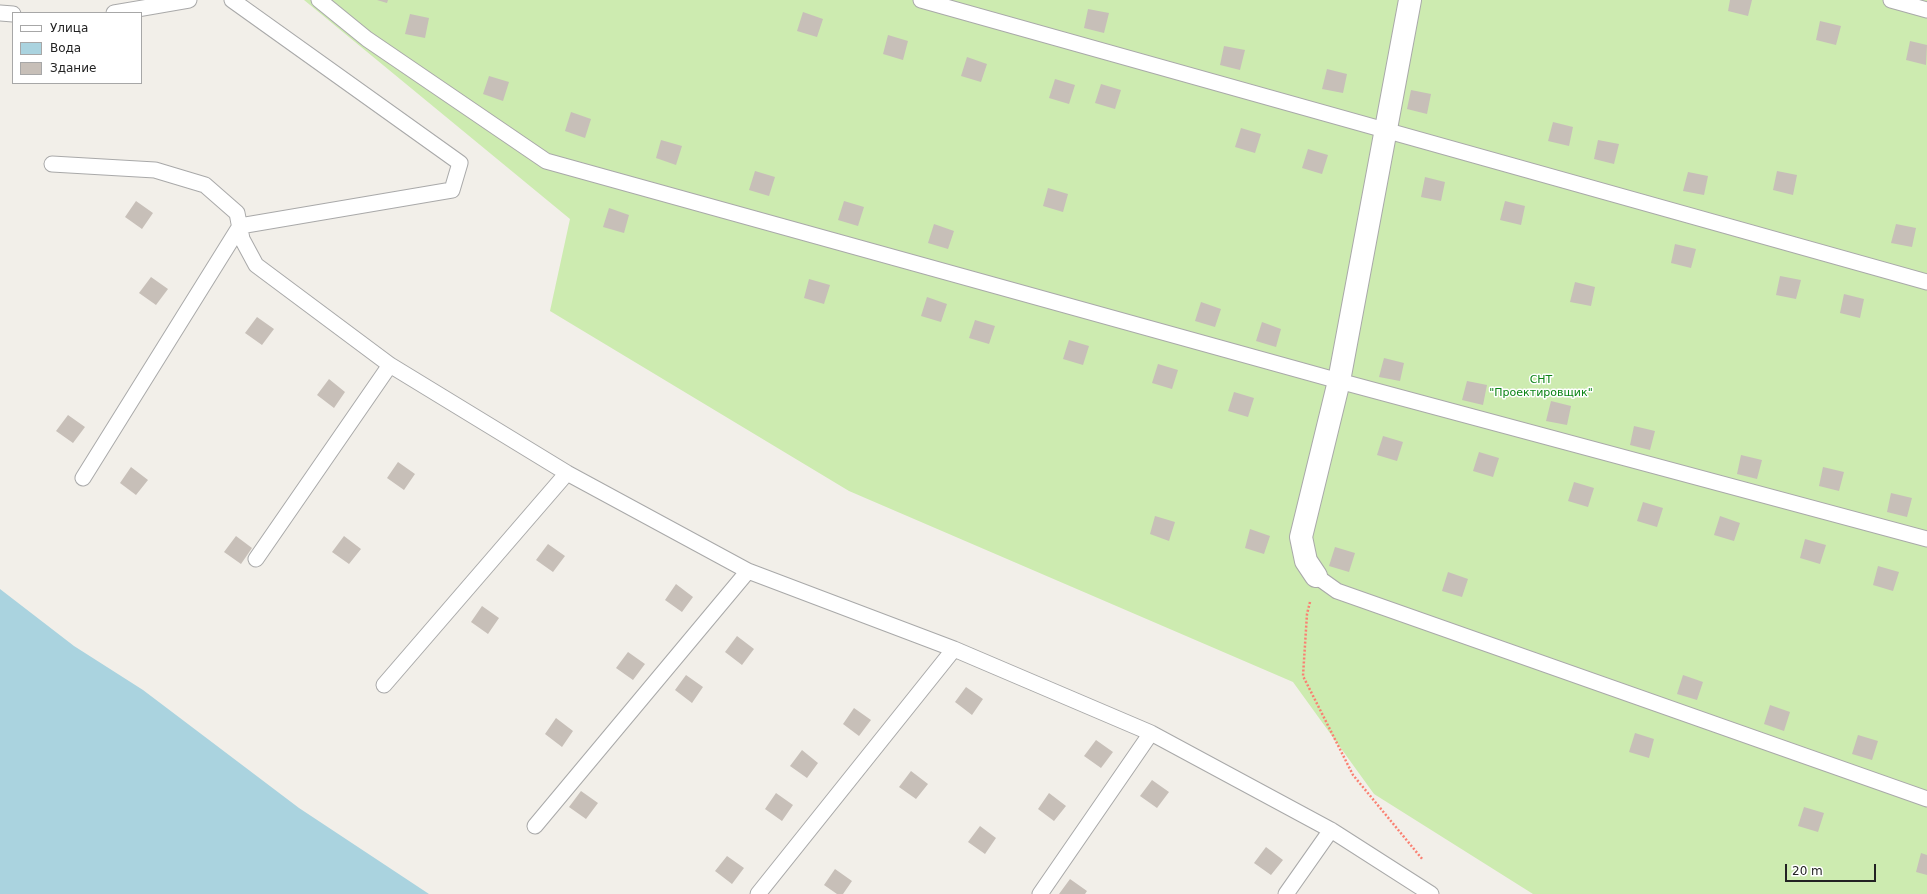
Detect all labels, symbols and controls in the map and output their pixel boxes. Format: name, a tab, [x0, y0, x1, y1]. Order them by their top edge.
legend	[12, 12, 142, 84]
text: Улица	[50, 21, 88, 35]
text: Вода	[50, 41, 81, 55]
text: Здание	[50, 61, 96, 75]
park label: СНТ "Проектировщик"	[1489, 373, 1593, 399]
scale bar	[1787, 856, 1878, 882]
text: 20 m	[1792, 864, 1823, 878]

